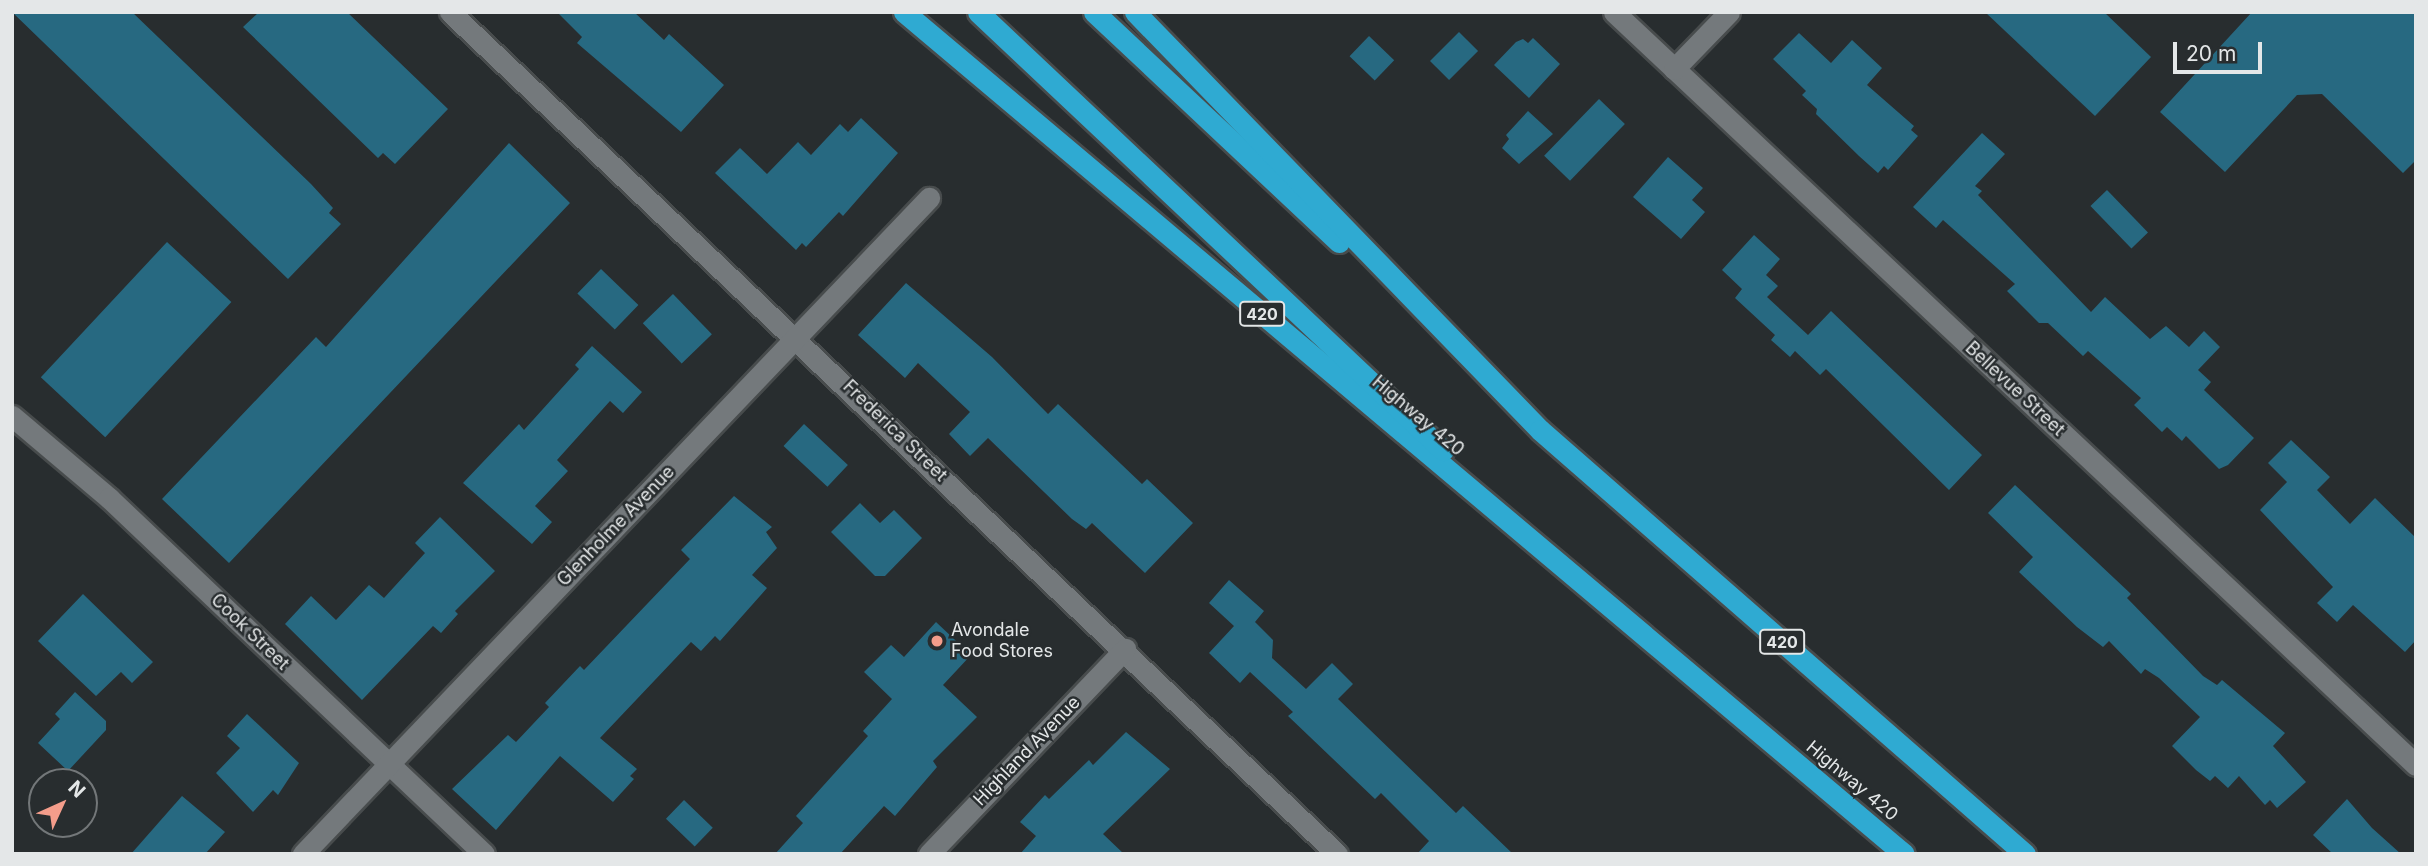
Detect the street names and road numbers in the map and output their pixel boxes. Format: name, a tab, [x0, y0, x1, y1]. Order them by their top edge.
road number: 420	[1238, 302, 1286, 326]
street label: Bellevue Street	[1961, 337, 2069, 441]
street label: Highway 420	[1368, 371, 1468, 461]
street label: Frederica Street	[838, 376, 952, 486]
street label: Glenholme Avenue	[553, 461, 679, 591]
street label: Cook Street	[206, 589, 294, 675]
road number: 420	[1758, 629, 1806, 654]
street label: Highland Avenue	[969, 692, 1085, 810]
street label: Highway 420	[1802, 736, 1902, 826]

